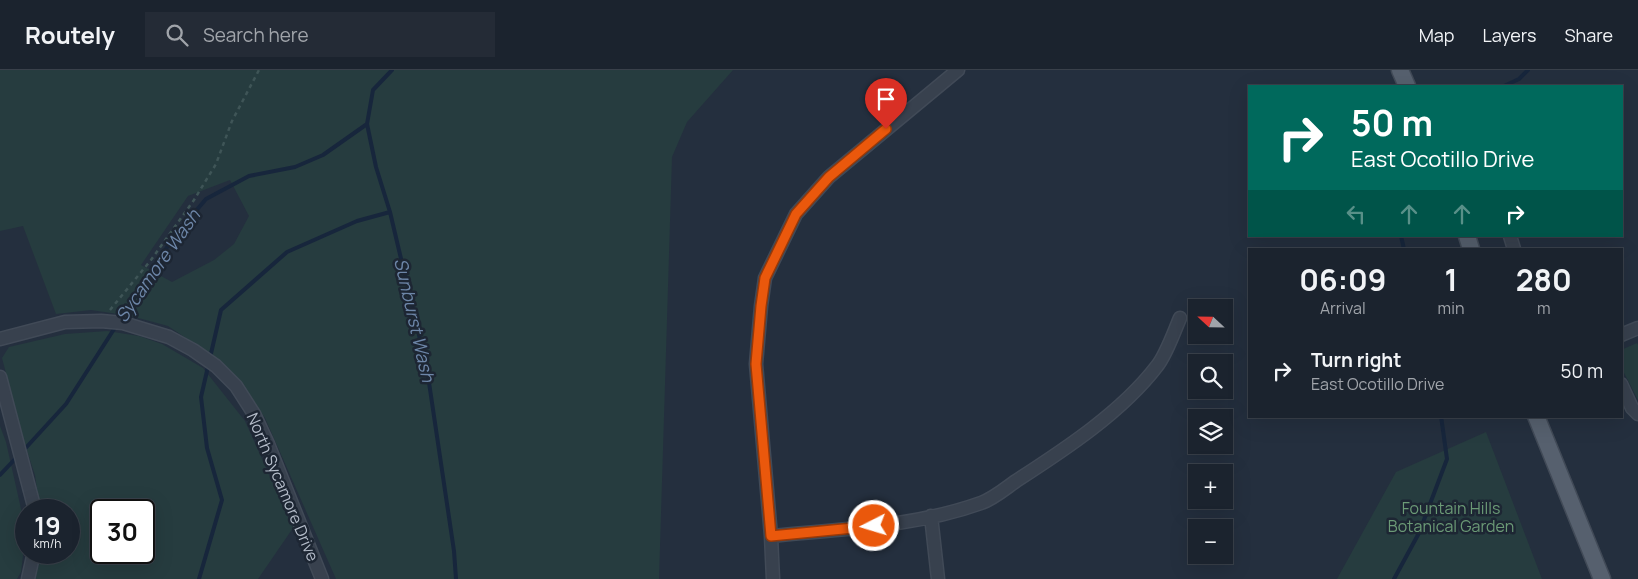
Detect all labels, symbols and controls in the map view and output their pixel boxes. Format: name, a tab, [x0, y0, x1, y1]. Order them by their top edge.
search box	[145, 12, 495, 57]
text: Routely	[25, 18, 115, 51]
icon: search	[163, 21, 191, 49]
text: Search here	[203, 22, 309, 48]
text: Map	[1419, 23, 1454, 47]
text: Layers	[1482, 23, 1536, 47]
text: Share	[1564, 23, 1613, 47]
pin	[865, 78, 907, 129]
icon: arrive	[872, 85, 900, 113]
text: 50 m	[1351, 99, 1433, 147]
icon: right	[1268, 105, 1333, 170]
text: East Ocotillo Drive	[1351, 144, 1534, 174]
icon: left	[1342, 200, 1370, 228]
icon: ahead	[1395, 200, 1423, 228]
icon: ahead	[1448, 200, 1476, 228]
icon: right	[1501, 200, 1529, 228]
water label: Sycamore Wash	[109, 203, 206, 327]
water label: Sunburst Wash	[389, 256, 441, 385]
text: 06:09	[1299, 259, 1386, 300]
text: 1	[1444, 259, 1458, 300]
text: 280	[1516, 259, 1572, 300]
text: Arrival	[1320, 297, 1366, 319]
text: min	[1438, 297, 1464, 319]
text: m	[1537, 297, 1550, 319]
north arrow	[1188, 299, 1232, 344]
map controls	[1188, 299, 1233, 564]
text: Turn right	[1311, 347, 1401, 373]
button: search	[1188, 354, 1233, 399]
icon: right	[1268, 357, 1296, 385]
text: 50 m	[1561, 358, 1603, 384]
text: East Ocotillo Drive	[1311, 373, 1444, 395]
street label: North Sycamore Drive	[242, 409, 324, 565]
button: layers	[1188, 409, 1233, 454]
button: +	[1188, 464, 1233, 509]
park label: Fountain Hills Botanical Garden	[1388, 497, 1514, 537]
speed limit sign: 30	[90, 499, 155, 564]
position arrow	[847, 499, 899, 551]
text: 19	[34, 508, 61, 543]
button: −	[1188, 519, 1233, 564]
text: km/h	[34, 535, 61, 552]

